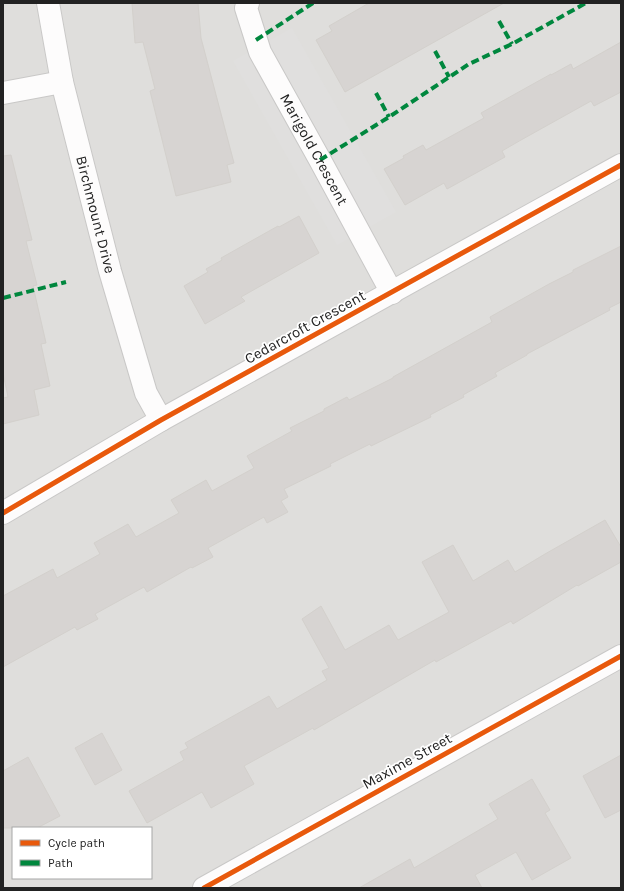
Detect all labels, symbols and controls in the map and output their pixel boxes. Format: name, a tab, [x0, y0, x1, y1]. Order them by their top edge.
street label: Marigold Crescent	[276, 91, 352, 209]
street label: Birchmount Drive	[72, 154, 119, 275]
street label: Cedarcroft Crescent	[241, 286, 369, 368]
street label: Maxime Street	[359, 729, 455, 793]
legend	[12, 827, 152, 879]
text: Cycle path	[48, 836, 105, 850]
text: Path	[48, 856, 73, 870]

